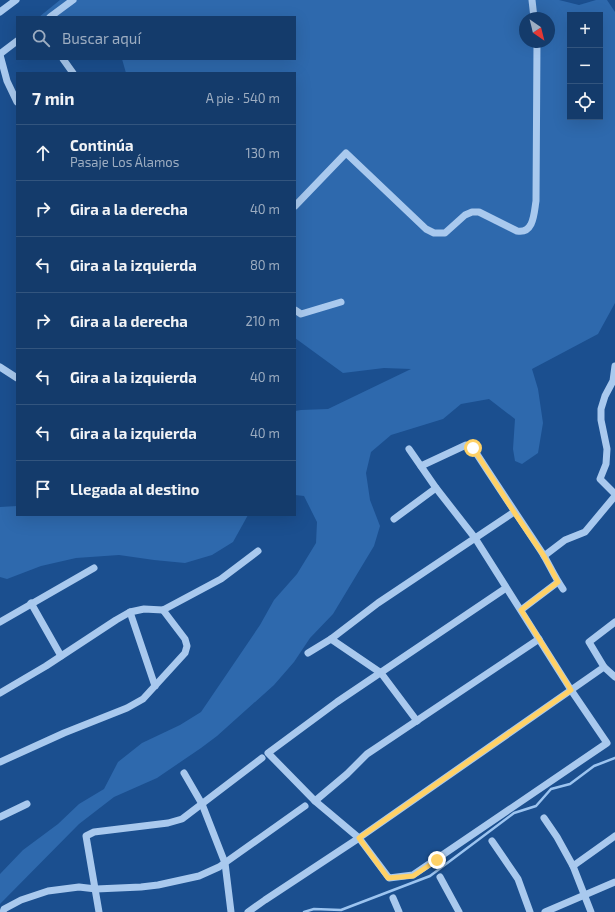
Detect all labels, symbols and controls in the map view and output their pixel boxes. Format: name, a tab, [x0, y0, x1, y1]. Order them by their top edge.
north arrow	[519, 12, 555, 48]
map controls	[567, 12, 603, 120]
button: +	[567, 12, 603, 48]
search box	[16, 16, 296, 60]
icon: search	[30, 27, 52, 49]
text: Buscar aquí	[62, 29, 141, 47]
button: −	[567, 48, 603, 84]
button: locate	[567, 84, 603, 120]
text: 7 min	[32, 88, 75, 108]
text: A pie · 540 m	[206, 90, 280, 106]
text: Continúa	[70, 136, 133, 154]
icon: ahead	[32, 142, 54, 164]
text: 130 m	[245, 145, 280, 161]
text: Pasaje Los Álamos	[70, 154, 179, 170]
icon: right	[32, 198, 54, 220]
text: Gira a la derecha	[70, 200, 188, 218]
text: 40 m	[250, 201, 280, 217]
icon: left	[32, 254, 54, 276]
text: Gira a la izquierda	[70, 256, 197, 274]
text: 80 m	[250, 257, 280, 273]
icon: right	[32, 310, 54, 332]
text: Gira a la derecha	[70, 312, 188, 330]
text: 210 m	[245, 313, 280, 329]
icon: left	[32, 366, 54, 388]
text: Gira a la izquierda	[70, 368, 197, 386]
text: 40 m	[250, 369, 280, 385]
icon: left	[32, 422, 54, 444]
text: Gira a la izquierda	[70, 424, 197, 442]
text: 40 m	[250, 425, 280, 441]
route start	[464, 439, 482, 457]
icon: arrive	[32, 478, 54, 500]
text: Llegada al destino	[70, 480, 199, 498]
route end	[428, 851, 446, 869]

